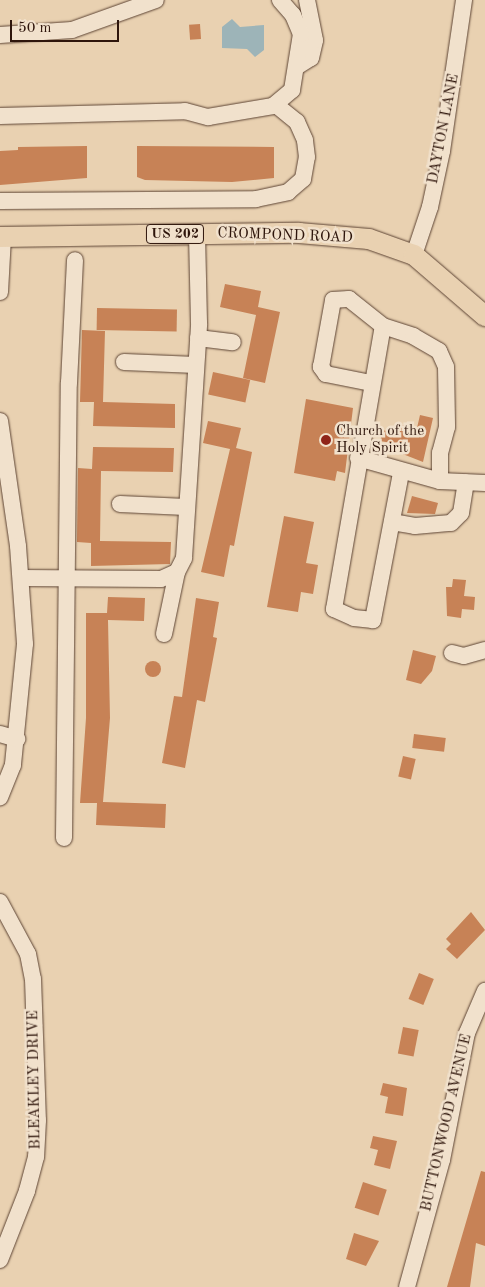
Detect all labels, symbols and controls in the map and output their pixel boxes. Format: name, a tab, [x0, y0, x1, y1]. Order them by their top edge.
scale bar	[12, 10, 121, 42]
text: 50 m	[18, 21, 52, 36]
street label: DAYTON LANE	[425, 72, 463, 186]
road number: US 202	[145, 222, 205, 245]
street label: CROMPOND ROAD	[217, 225, 353, 247]
place label: Church of the Holy Spirit	[336, 422, 424, 457]
marker: Church of the Holy Spirit	[320, 434, 332, 446]
street label: BLEAKLEY DRIVE	[25, 1010, 45, 1150]
street label: BUTTONWOOD AVENUE	[418, 1032, 476, 1214]

